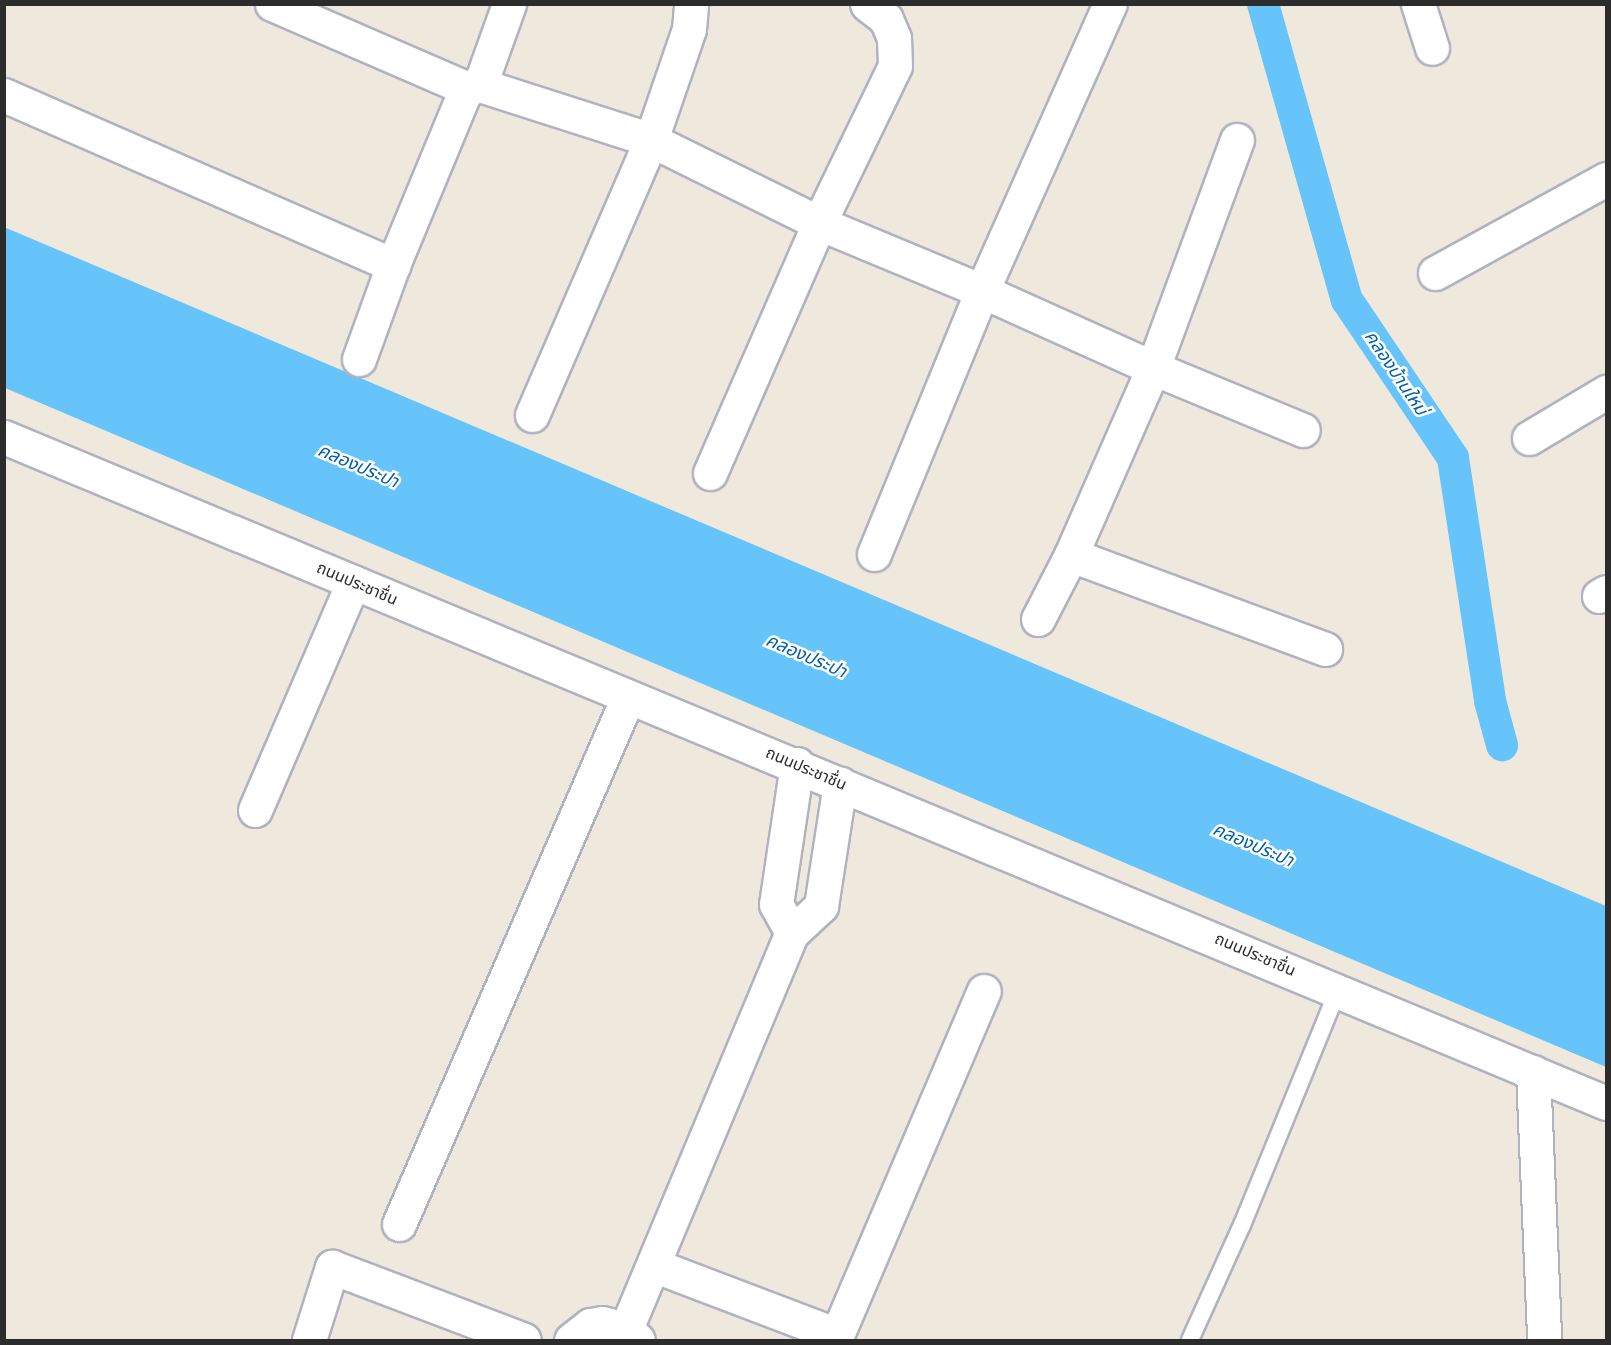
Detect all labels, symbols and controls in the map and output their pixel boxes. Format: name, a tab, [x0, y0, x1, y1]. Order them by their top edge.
water label: คลองบ้านใหม่	[1360, 327, 1432, 419]
water label: คลองประปา	[315, 439, 401, 493]
street label: ถนนประชาชื่น	[314, 558, 400, 610]
water label: คลองประปา	[763, 629, 849, 683]
street label: ถนนประชาชื่น	[763, 743, 849, 795]
water label: คลองประปา	[1210, 818, 1296, 872]
street label: ถนนประชาชื่น	[1212, 929, 1298, 981]

